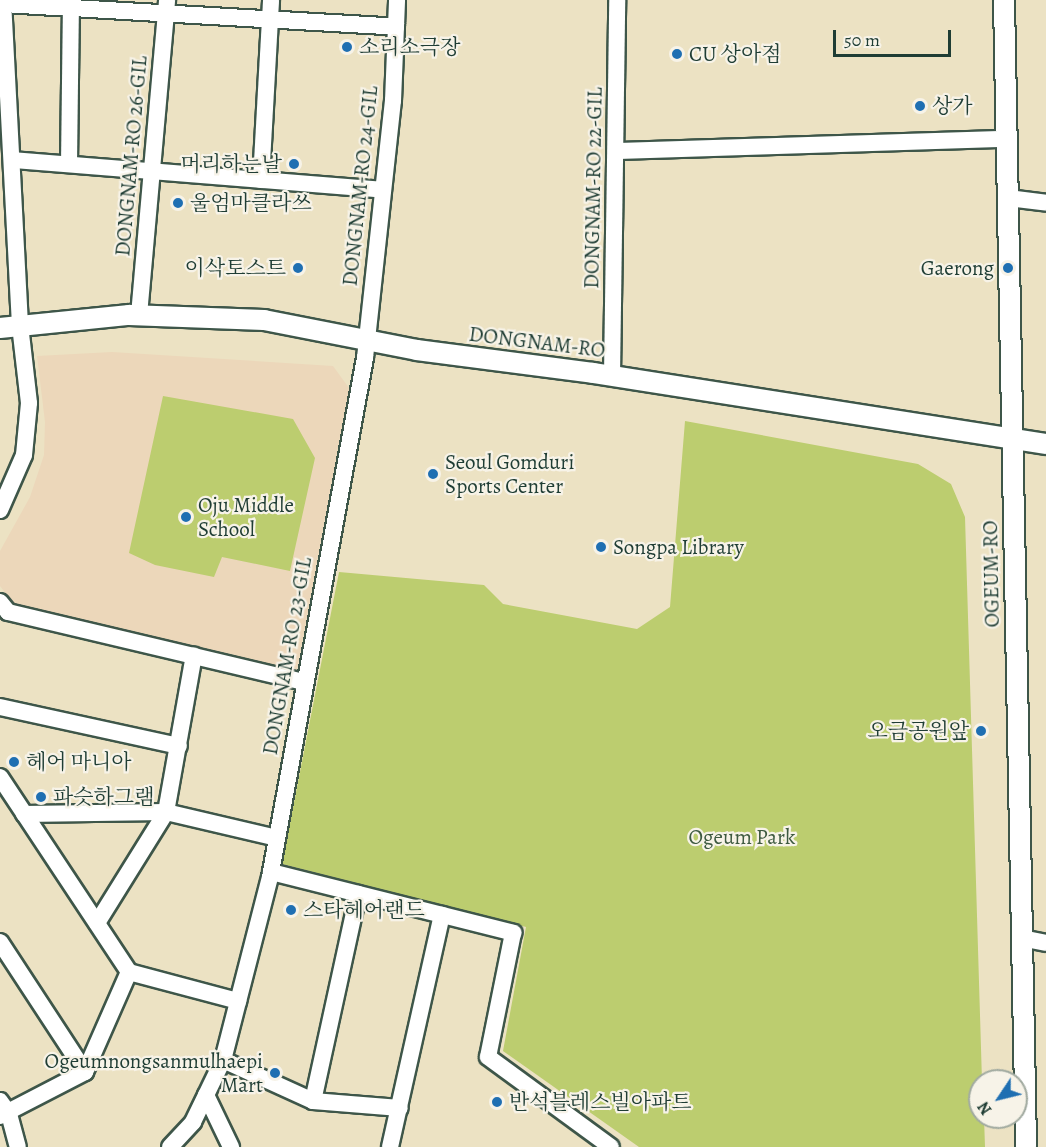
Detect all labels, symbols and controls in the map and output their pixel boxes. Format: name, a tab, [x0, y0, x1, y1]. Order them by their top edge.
scale bar	[836, 18, 954, 56]
text: 50 m	[844, 28, 880, 52]
place label: 소리소극장	[359, 34, 460, 60]
marker: 소리소극장	[340, 40, 354, 54]
place label: CU 상아점	[689, 41, 781, 67]
marker: CU 상아점	[670, 47, 684, 61]
street label: DONGNAM-RO 26-GIL	[110, 55, 152, 257]
street label: DONGNAM-RO 24-GIL	[337, 85, 383, 287]
street label: DONGNAM-RO 22-GIL	[579, 87, 607, 289]
place label: 상가	[932, 93, 973, 119]
marker: 상가	[913, 99, 927, 113]
place label: 머리하는날	[181, 151, 282, 177]
marker: 머리하는날	[287, 157, 301, 171]
place label: 울엄마클라쓰	[190, 190, 312, 216]
marker: 울엄마클라쓰	[171, 196, 185, 210]
place label: 이삭토스트	[185, 255, 286, 281]
place label: Gaerong	[921, 255, 994, 281]
marker: Gaerong	[999, 259, 1017, 277]
marker: 이삭토스트	[291, 261, 305, 275]
street label: DONGNAM-RO	[467, 321, 607, 363]
place label: Seoul Gomduri Sports Center	[445, 449, 574, 499]
marker: Seoul Gomduri Sports Center	[426, 467, 440, 481]
place label: Oju Middle School	[198, 492, 294, 542]
marker: Oju Middle School	[179, 510, 193, 524]
street label: OGEUM-RO	[977, 520, 1005, 628]
place label: Songpa Library	[613, 534, 744, 560]
marker: Songpa Library	[594, 540, 608, 554]
street label: DONGNAM-RO 23-GIL	[257, 555, 317, 757]
place label: 오금공원앞	[868, 718, 969, 744]
marker: 오금공원앞	[974, 724, 988, 738]
place label: 헤어 마니아	[26, 749, 132, 775]
marker: 헤어 마니아	[7, 755, 21, 769]
place label: 파슷하그램	[53, 784, 154, 810]
marker: 파슷하그램	[34, 790, 48, 804]
park label: Ogeum Park	[689, 824, 795, 850]
place label: 스타헤어랜드	[303, 897, 425, 923]
marker: 스타헤어랜드	[284, 903, 298, 917]
place label: Ogeumnongsanmulhaepi Mart	[45, 1048, 263, 1098]
marker: Ogeumnongsanmulhaepi Mart	[268, 1066, 282, 1080]
north arrow	[968, 1069, 1028, 1129]
place label: 반석블레스빌아파트	[509, 1089, 692, 1115]
marker: 반석블레스빌아파트	[490, 1095, 504, 1109]
text: N	[973, 1097, 997, 1119]

